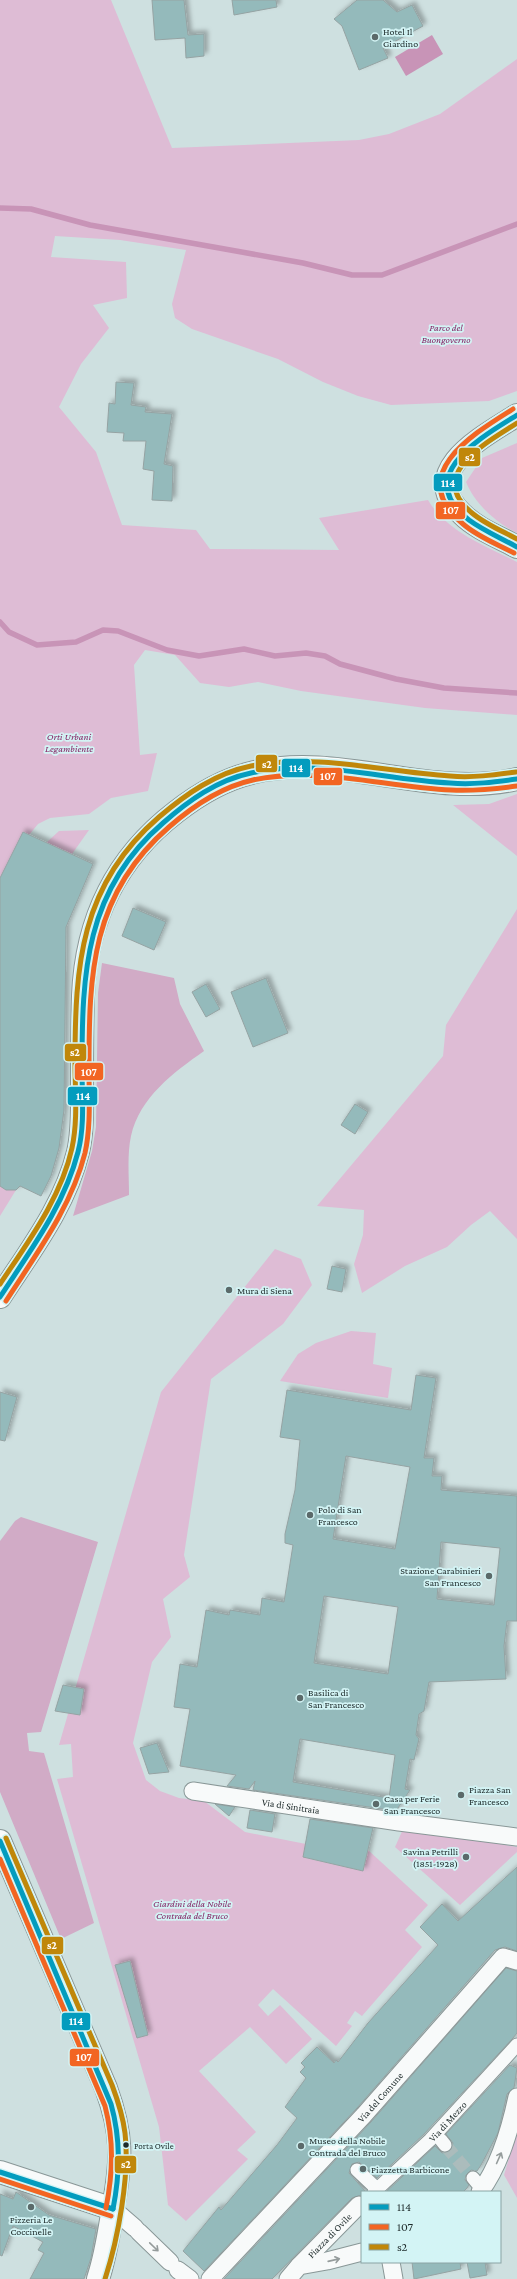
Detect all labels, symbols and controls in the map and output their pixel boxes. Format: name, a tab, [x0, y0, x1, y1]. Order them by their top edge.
place label: Hotel Il Giardino	[383, 26, 418, 49]
marker: Hotel Il Giardino	[370, 32, 380, 42]
park label: Parco del Buongoverno	[421, 322, 471, 345]
line badge: s2	[458, 447, 481, 467]
text: s2	[465, 451, 475, 463]
line badge: 114	[433, 473, 463, 492]
text: 114	[441, 477, 455, 489]
line badge: 107	[435, 501, 466, 520]
text: 107	[443, 504, 459, 516]
park label: Orti Urbani Legambiente	[45, 731, 93, 754]
line badge: s2	[255, 754, 278, 773]
text: s2	[262, 758, 272, 770]
line badge: 114	[281, 758, 311, 778]
text: 114	[289, 762, 303, 774]
line badge: 107	[313, 767, 343, 786]
text: 107	[320, 770, 336, 782]
line badge: s2	[64, 1043, 87, 1062]
text: s2	[70, 1046, 80, 1058]
line badge: 107	[74, 1062, 104, 1081]
text: 107	[81, 1066, 97, 1078]
line badge: 114	[67, 1086, 98, 1106]
text: 114	[76, 1090, 90, 1102]
marker: Mura di Siena	[224, 1285, 234, 1295]
place label: Mura di Siena	[237, 1285, 292, 1296]
place label: Polo di San Francesco	[318, 1504, 362, 1527]
marker: Polo di San Francesco	[305, 1510, 315, 1520]
place label: Stazione Carabinieri San Francesco	[400, 1565, 481, 1588]
marker: Stazione Carabinieri San Francesco	[484, 1571, 494, 1581]
place label: Basilica di San Francesco	[308, 1687, 364, 1710]
marker: Basilica di San Francesco	[295, 1693, 305, 1703]
place label: Piazza San Francesco	[469, 1784, 512, 1807]
marker: Piazza San Francesco	[456, 1790, 466, 1800]
place label: Casa per Ferie San Francesco	[384, 1793, 440, 1816]
street label: Via di Sinitraia	[261, 1796, 321, 1816]
marker: Casa per Ferie San Francesco	[371, 1799, 381, 1809]
place label: Savina Petrilli (1851-1928)	[403, 1846, 458, 1870]
marker: Savina Petrilli (1851-1928)	[461, 1852, 471, 1862]
park label: Giardini della Nobile Contrada del Bruco	[153, 1898, 231, 1921]
line badge: s2	[41, 1936, 64, 1955]
text: s2	[47, 1939, 57, 1951]
line badge: 114	[61, 2012, 91, 2031]
text: 114	[69, 2015, 83, 2027]
line badge: 107	[69, 2048, 100, 2067]
text: 107	[76, 2051, 92, 2063]
street label: Via del Comune	[355, 2070, 406, 2124]
street label: Via di Mezzo	[426, 2099, 469, 2144]
place label: Museo della Nobile Contrada del Bruco	[309, 2135, 386, 2158]
marker: Porta Ovile	[121, 2140, 131, 2150]
place label: Porta Ovile	[134, 2141, 174, 2151]
marker: Museo della Nobile Contrada del Bruco	[296, 2141, 306, 2151]
one-way arrow	[496, 2152, 503, 2164]
line badge: s2	[114, 2155, 137, 2174]
text: s2	[121, 2158, 131, 2170]
marker: Piazzetta Barbicone	[358, 2164, 368, 2174]
place label: Piazzetta Barbicone	[371, 2164, 450, 2175]
legend	[361, 2191, 501, 2263]
text: 114	[397, 2200, 411, 2214]
marker: Pizzeria Le Coccinelle	[26, 2202, 36, 2212]
street label: Piazza di Ovile	[305, 2211, 354, 2260]
place label: Pizzeria Le Coccinelle	[10, 2214, 53, 2237]
text: 107	[397, 2220, 413, 2234]
text: s2	[397, 2240, 408, 2254]
one-way arrow	[149, 2242, 159, 2252]
one-way arrow	[327, 2256, 340, 2263]

